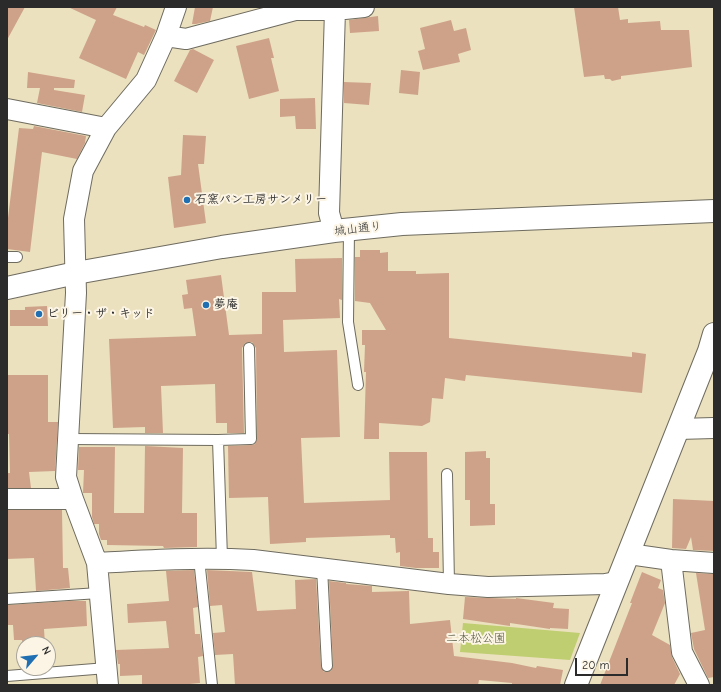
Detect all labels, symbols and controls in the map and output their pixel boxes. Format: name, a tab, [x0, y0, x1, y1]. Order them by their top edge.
place label: 石窯パン工房サンメリー	[195, 193, 327, 207]
marker: 石窯パン工房サンメリー	[182, 195, 192, 205]
street label: 城山通り	[333, 219, 383, 239]
place label: 夢庵	[214, 298, 238, 312]
marker: 夢庵	[201, 300, 211, 310]
place label: ビリー・ザ・キッド	[47, 307, 155, 321]
marker: ビリー・ザ・キッド	[34, 309, 44, 319]
park label: 二本松公園	[446, 632, 506, 646]
north arrow	[16, 636, 56, 676]
text: N	[39, 644, 54, 657]
scale bar	[577, 650, 630, 676]
text: 20 m	[582, 658, 610, 672]

